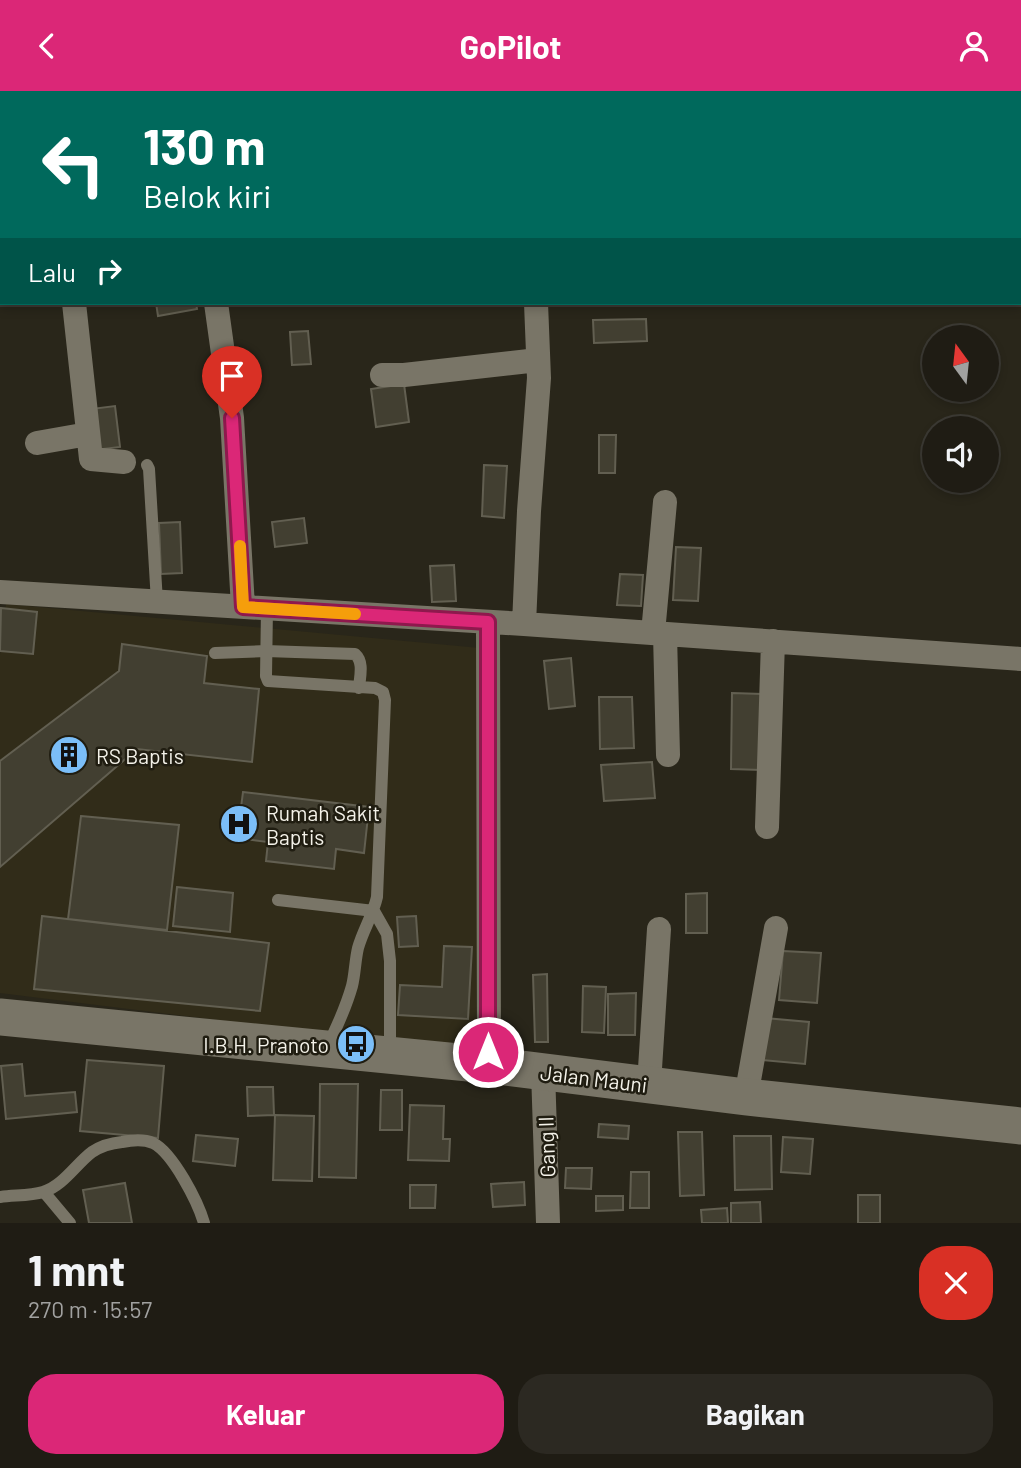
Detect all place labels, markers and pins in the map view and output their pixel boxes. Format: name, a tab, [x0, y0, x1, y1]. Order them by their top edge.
pin	[202, 346, 262, 418]
building icon: RS Baptis	[48, 734, 90, 776]
place label: RS Baptis	[96, 743, 184, 768]
place label: Rumah Sakit Baptis	[266, 800, 380, 849]
hospital icon: Rumah Sakit Baptis	[218, 803, 260, 845]
bus stop icon: I.B.H. Pranoto	[335, 1023, 377, 1065]
place label: I.B.H. Pranoto	[203, 1032, 329, 1057]

